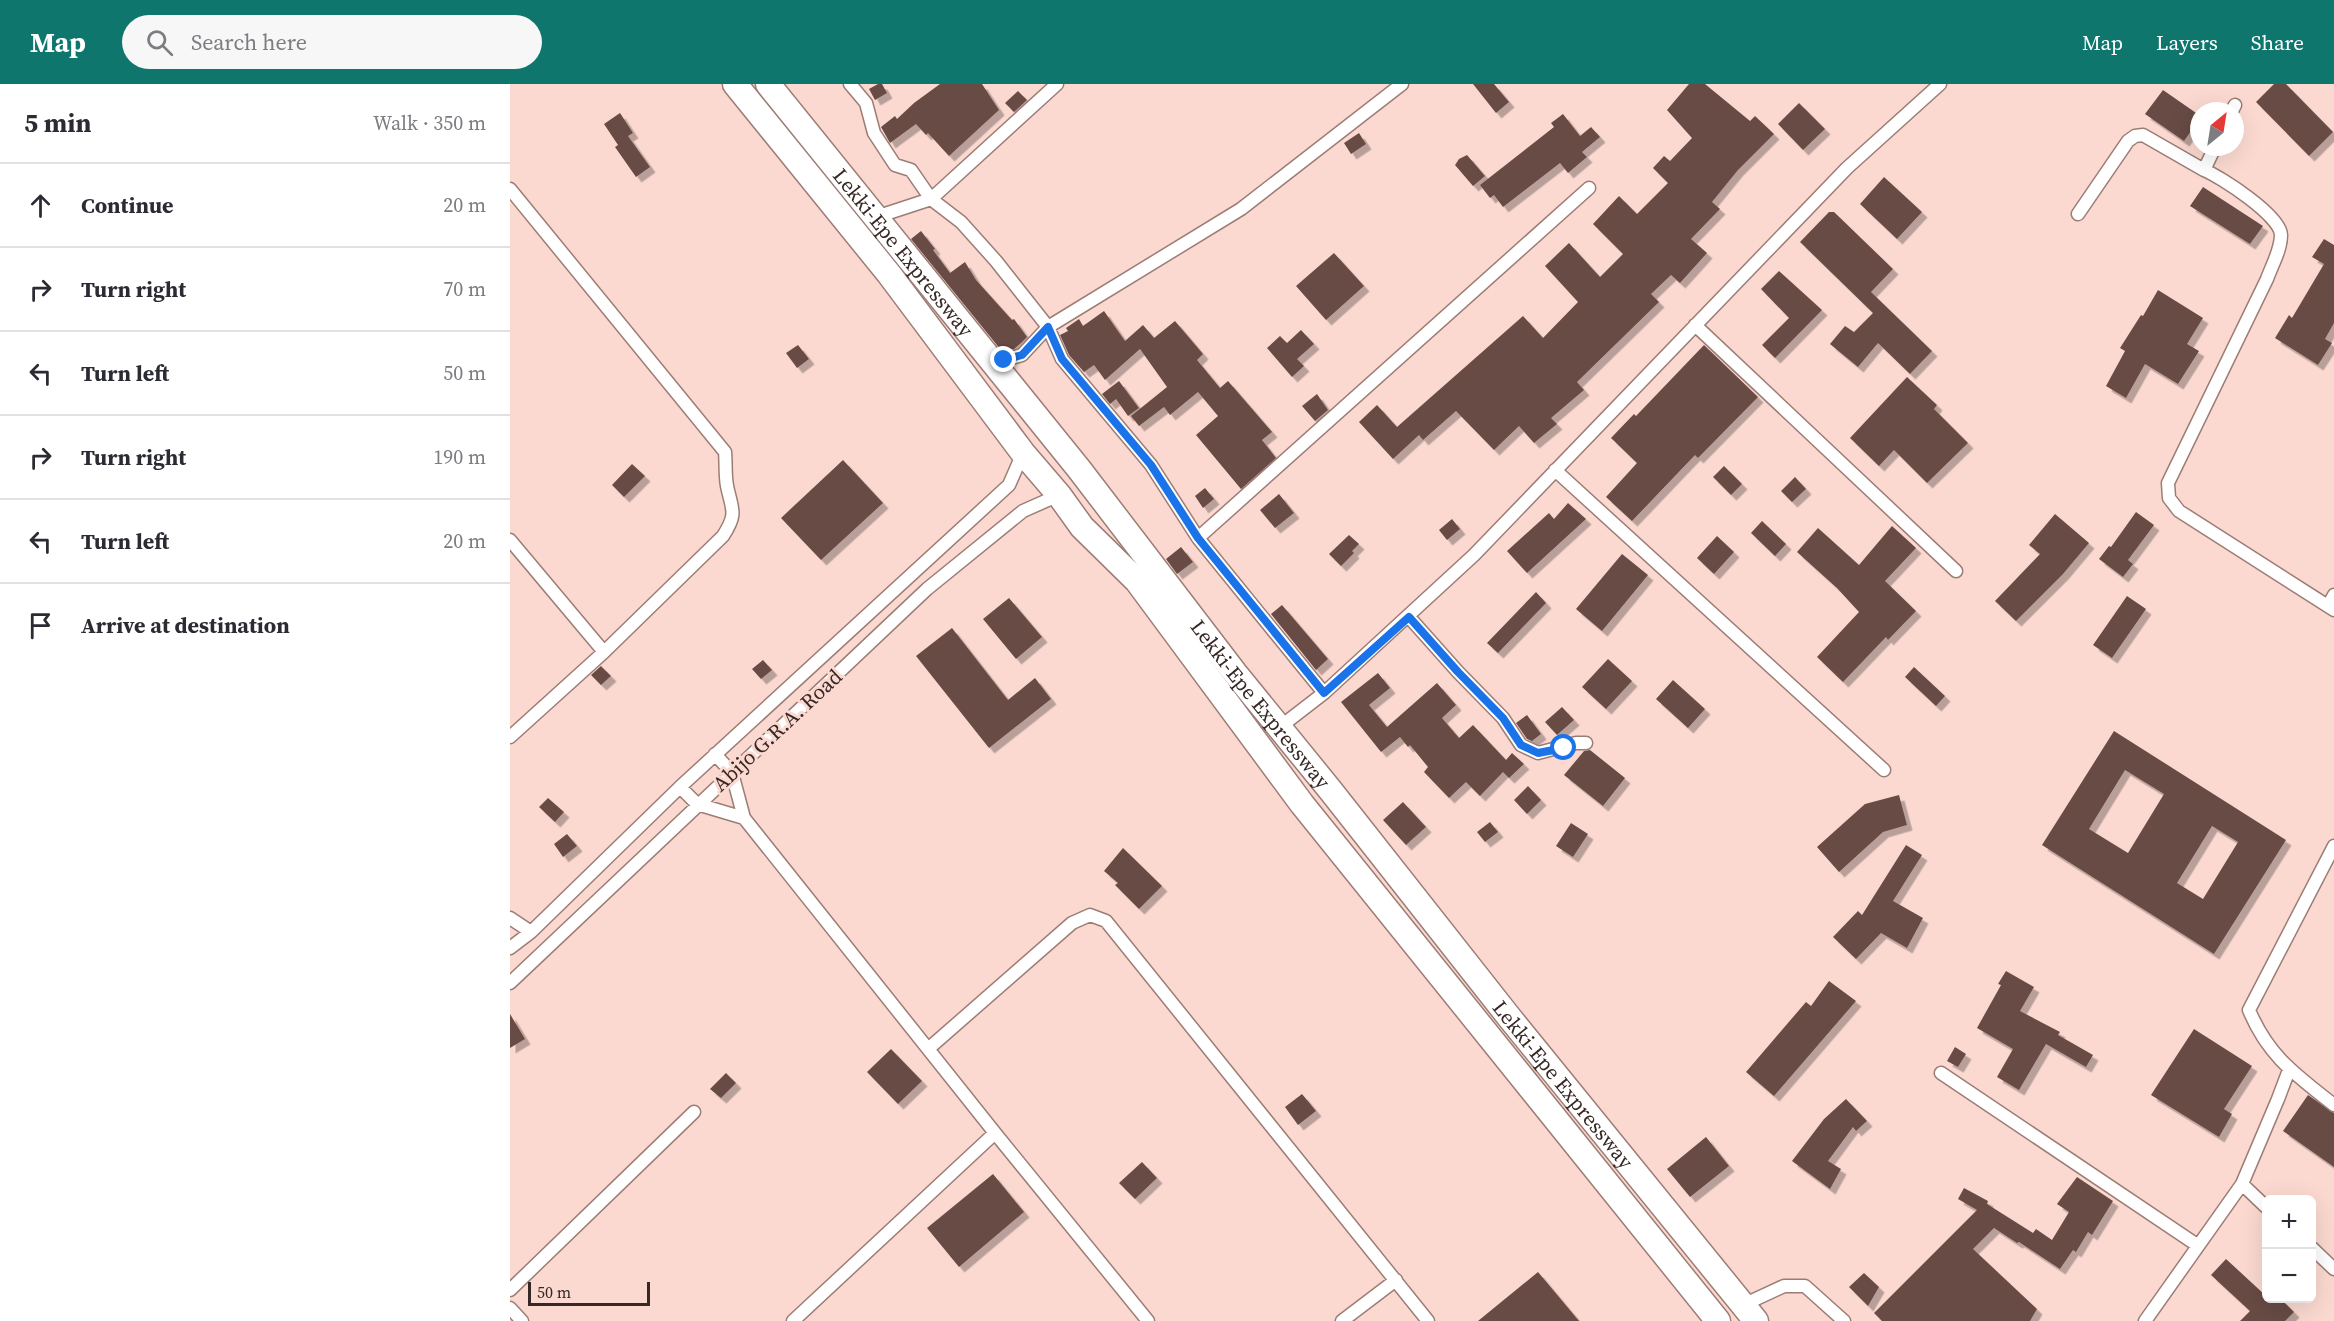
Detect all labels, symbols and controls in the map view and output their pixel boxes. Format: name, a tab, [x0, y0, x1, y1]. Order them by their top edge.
search box	[122, 15, 542, 69]
text: Map	[30, 23, 86, 61]
icon: search	[143, 26, 176, 59]
text: Search here	[191, 27, 307, 57]
text: Map	[2082, 28, 2123, 57]
text: Layers	[2156, 28, 2218, 57]
text: Share	[2251, 28, 2304, 57]
north arrow	[2190, 102, 2244, 156]
text: 5 min	[24, 105, 91, 141]
text: Walk · 350 m	[373, 109, 486, 137]
street label: Lekki-Epe Expressway	[827, 162, 981, 343]
icon: ahead	[24, 189, 57, 222]
text: Continue	[81, 190, 174, 220]
text: 20 m	[443, 191, 486, 219]
icon: right	[24, 273, 57, 306]
text: Turn right	[81, 274, 186, 304]
text: 70 m	[443, 275, 486, 303]
route end	[990, 346, 1016, 372]
icon: left	[24, 357, 57, 390]
text: Turn left	[81, 358, 169, 388]
text: 50 m	[443, 359, 486, 387]
icon: right	[24, 441, 57, 474]
text: Turn right	[81, 442, 186, 472]
text: 190 m	[433, 443, 486, 471]
icon: left	[24, 525, 57, 558]
text: Turn left	[81, 526, 169, 556]
text: 20 m	[443, 527, 486, 555]
icon: arrive	[24, 609, 57, 642]
text: Arrive at destination	[81, 610, 290, 640]
street label: Lekki-Epe Expressway	[1184, 613, 1338, 795]
street label: Abijo G.R.A. Road	[706, 662, 848, 798]
route start	[1550, 734, 1576, 760]
street label: Lekki-Epe Expressway	[1486, 994, 1641, 1175]
map controls	[2262, 1195, 2316, 1303]
button: +	[2262, 1195, 2316, 1249]
button: −	[2262, 1249, 2316, 1303]
scale bar	[528, 1279, 650, 1306]
text: 50 m	[537, 1281, 571, 1303]

